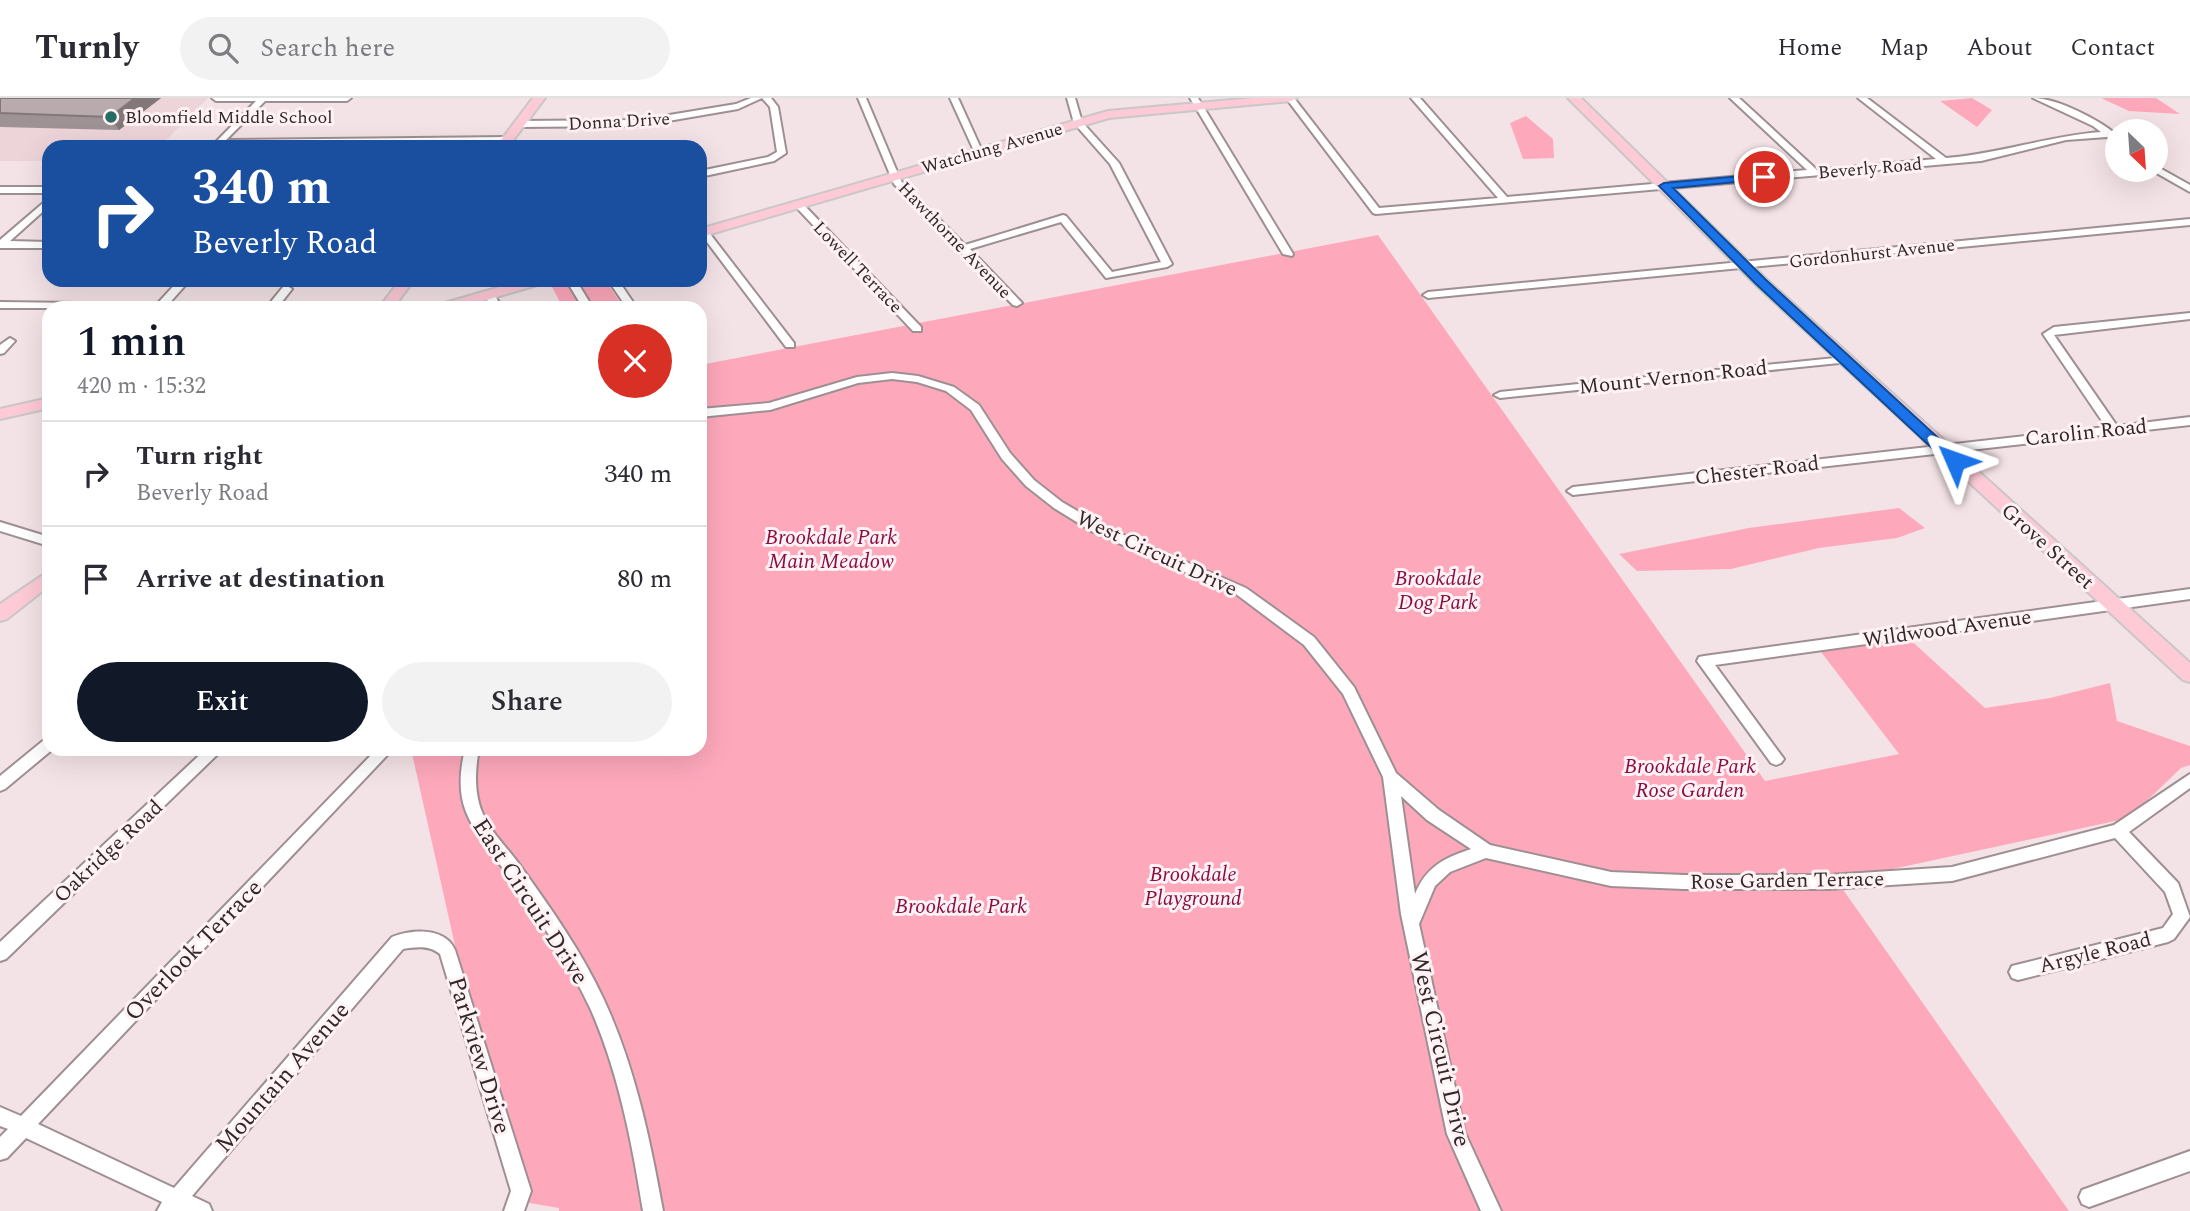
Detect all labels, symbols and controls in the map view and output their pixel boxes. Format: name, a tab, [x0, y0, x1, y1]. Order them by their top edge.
search box	[180, 17, 670, 80]
text: Turnly	[35, 23, 138, 73]
text: Search here	[260, 28, 395, 68]
icon: search	[204, 29, 242, 67]
text: Home	[1777, 30, 1842, 66]
text: Map	[1880, 30, 1928, 66]
text: About	[1966, 30, 2032, 66]
text: Contact	[2070, 30, 2155, 66]
place label: Bloomfield Middle School	[125, 104, 333, 131]
street label: Donna Drive	[567, 105, 671, 138]
marker: Bloomfield Middle School	[103, 109, 119, 125]
street label: Watchung Avenue	[918, 115, 1066, 182]
north arrow	[2105, 119, 2168, 182]
map controls	[2105, 119, 2168, 182]
pin	[1734, 147, 1794, 207]
text: 340 m	[192, 151, 331, 226]
street label: Beverly Road	[1817, 151, 1923, 186]
icon: arrive	[1745, 158, 1783, 196]
icon: right	[77, 168, 168, 259]
street label: Hawthorne Avenue	[892, 176, 1018, 305]
street label: Lowell Terrace	[807, 215, 909, 320]
text: Beverly Road	[192, 219, 377, 268]
street label: Gordonhurst Avenue	[1788, 231, 1956, 276]
text: 1 min	[77, 311, 186, 374]
button: close	[598, 324, 672, 398]
street label: Mount Vernon Road	[1577, 352, 1769, 404]
text: 420 m · 15:32	[77, 369, 206, 404]
street label: Carolin Road	[2023, 411, 2149, 455]
position arrow	[1918, 424, 1992, 498]
text: Turn right	[136, 436, 263, 476]
street label: Chester Road	[1693, 447, 1821, 494]
text: 340 m	[604, 454, 672, 494]
icon: right	[77, 455, 115, 493]
text: Beverly Road	[136, 476, 269, 511]
street label: Grove Street	[1993, 496, 2101, 598]
street label: West Circuit Drive	[1071, 503, 1242, 605]
park label: Brookdale Park Main Meadow	[765, 522, 897, 578]
text: Arrive at destination	[136, 559, 385, 599]
text: 80 m	[617, 559, 672, 599]
icon: arrive	[77, 560, 115, 598]
park label: Brookdale Dog Park	[1394, 563, 1482, 619]
street label: Wildwood Avenue	[1861, 601, 2033, 657]
button: Exit	[77, 662, 368, 742]
button: Share	[382, 662, 672, 742]
park label: Brookdale Park Rose Garden	[1624, 751, 1756, 807]
street label: Oakridge Road	[47, 792, 171, 911]
street label: East Circuit Drive	[463, 811, 598, 992]
park label: Brookdale Playground	[1144, 859, 1242, 915]
street label: Rose Garden Terrace	[1690, 863, 1885, 899]
street label: Overlook Terrace	[116, 871, 271, 1030]
park label: Brookdale Park	[895, 891, 1027, 923]
street label: Argyle Road	[2036, 924, 2155, 982]
street label: West Circuit Drive	[1400, 948, 1480, 1150]
street label: Parkview Drive	[438, 972, 520, 1138]
street label: Mountain Avenue	[207, 994, 359, 1161]

